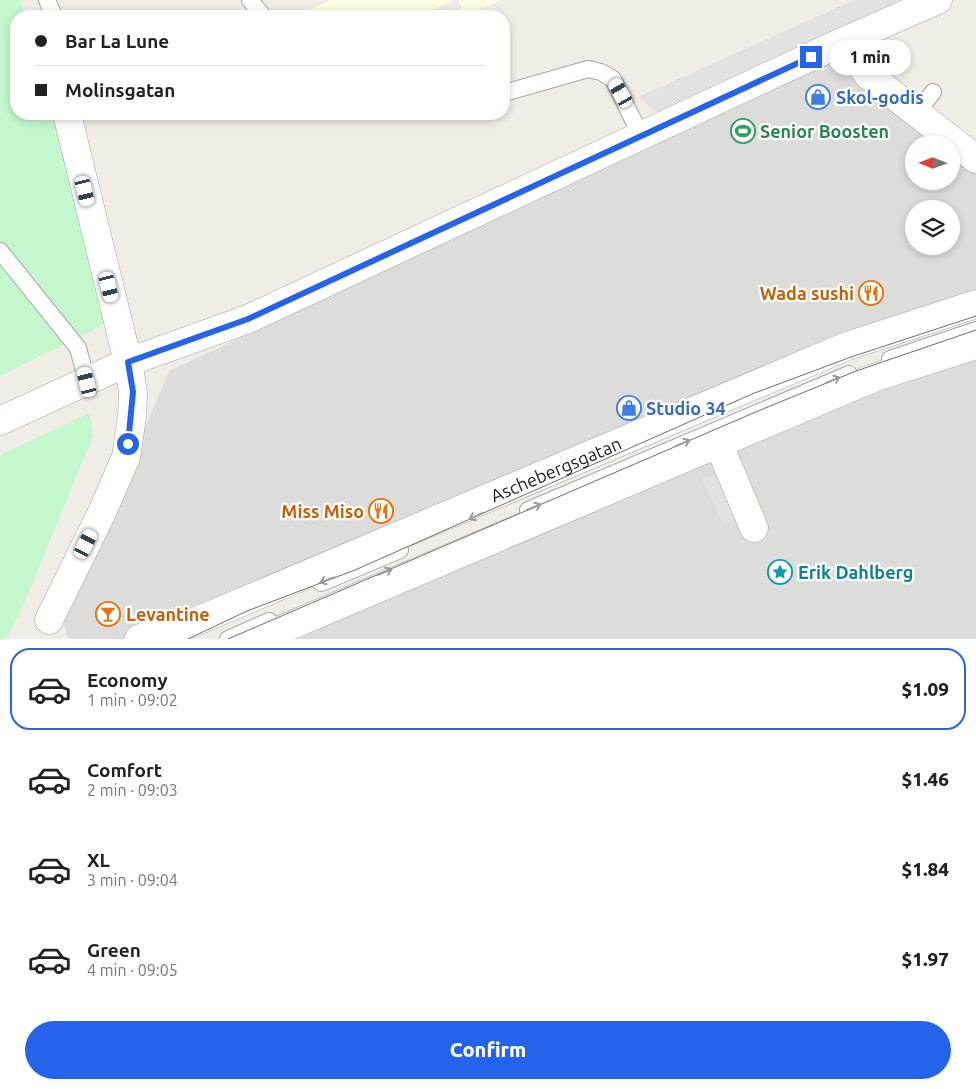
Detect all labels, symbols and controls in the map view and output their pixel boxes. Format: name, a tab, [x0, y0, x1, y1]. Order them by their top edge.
text: Bar La Lune	[65, 30, 169, 52]
callout: 1 min	[828, 40, 911, 74]
route end	[800, 46, 822, 68]
text: 1 min	[850, 48, 890, 66]
car	[607, 76, 634, 110]
text: Molinsgatan	[65, 79, 175, 101]
shop icon: Skol-godis	[805, 84, 831, 110]
place label: Skol-godis	[836, 87, 924, 107]
sports icon: Senior Boosten	[730, 118, 756, 144]
place label: Senior Boosten	[760, 121, 889, 141]
north arrow	[905, 135, 960, 190]
map controls	[905, 135, 960, 255]
car	[74, 175, 95, 207]
button: layers	[905, 200, 960, 255]
car	[98, 271, 119, 303]
restaurant icon: Wada sushi	[858, 280, 884, 306]
place label: Wada sushi	[760, 283, 854, 303]
car	[76, 366, 97, 398]
one-way arrow	[825, 375, 840, 384]
shop icon: Studio 34	[616, 395, 642, 421]
place label: Studio 34	[646, 398, 726, 418]
route start	[117, 433, 139, 455]
street label: Aschebergsgatan	[487, 433, 624, 506]
one-way arrow	[675, 437, 690, 447]
restaurant icon: Miss Miso	[368, 498, 394, 524]
place label: Miss Miso	[281, 501, 364, 521]
one-way arrow	[526, 502, 541, 512]
one-way arrow	[469, 511, 484, 521]
car	[72, 527, 99, 561]
place icon: Erik Dahlberg	[767, 559, 793, 585]
place label: Erik Dahlberg	[798, 562, 913, 582]
one-way arrow	[377, 566, 392, 576]
one-way arrow	[320, 576, 335, 585]
bar icon: Levantine	[95, 601, 121, 627]
place label: Levantine	[126, 604, 210, 624]
icon: car	[27, 667, 72, 712]
text: Economy	[87, 669, 168, 691]
text: $1.09	[901, 678, 949, 700]
text: 1 min · 09:02	[87, 691, 178, 709]
icon: car	[27, 757, 72, 802]
text: Comfort	[87, 759, 162, 781]
text: $1.46	[901, 768, 949, 790]
text: 2 min · 09:03	[87, 781, 178, 799]
icon: car	[27, 847, 72, 892]
text: XL	[87, 849, 110, 871]
text: $1.84	[901, 858, 949, 880]
text: 3 min · 09:04	[87, 871, 178, 889]
icon: car	[27, 937, 72, 982]
text: Green	[87, 939, 141, 961]
text: $1.97	[901, 948, 949, 970]
text: 4 min · 09:05	[87, 961, 178, 979]
button: Confirm	[25, 1021, 951, 1079]

